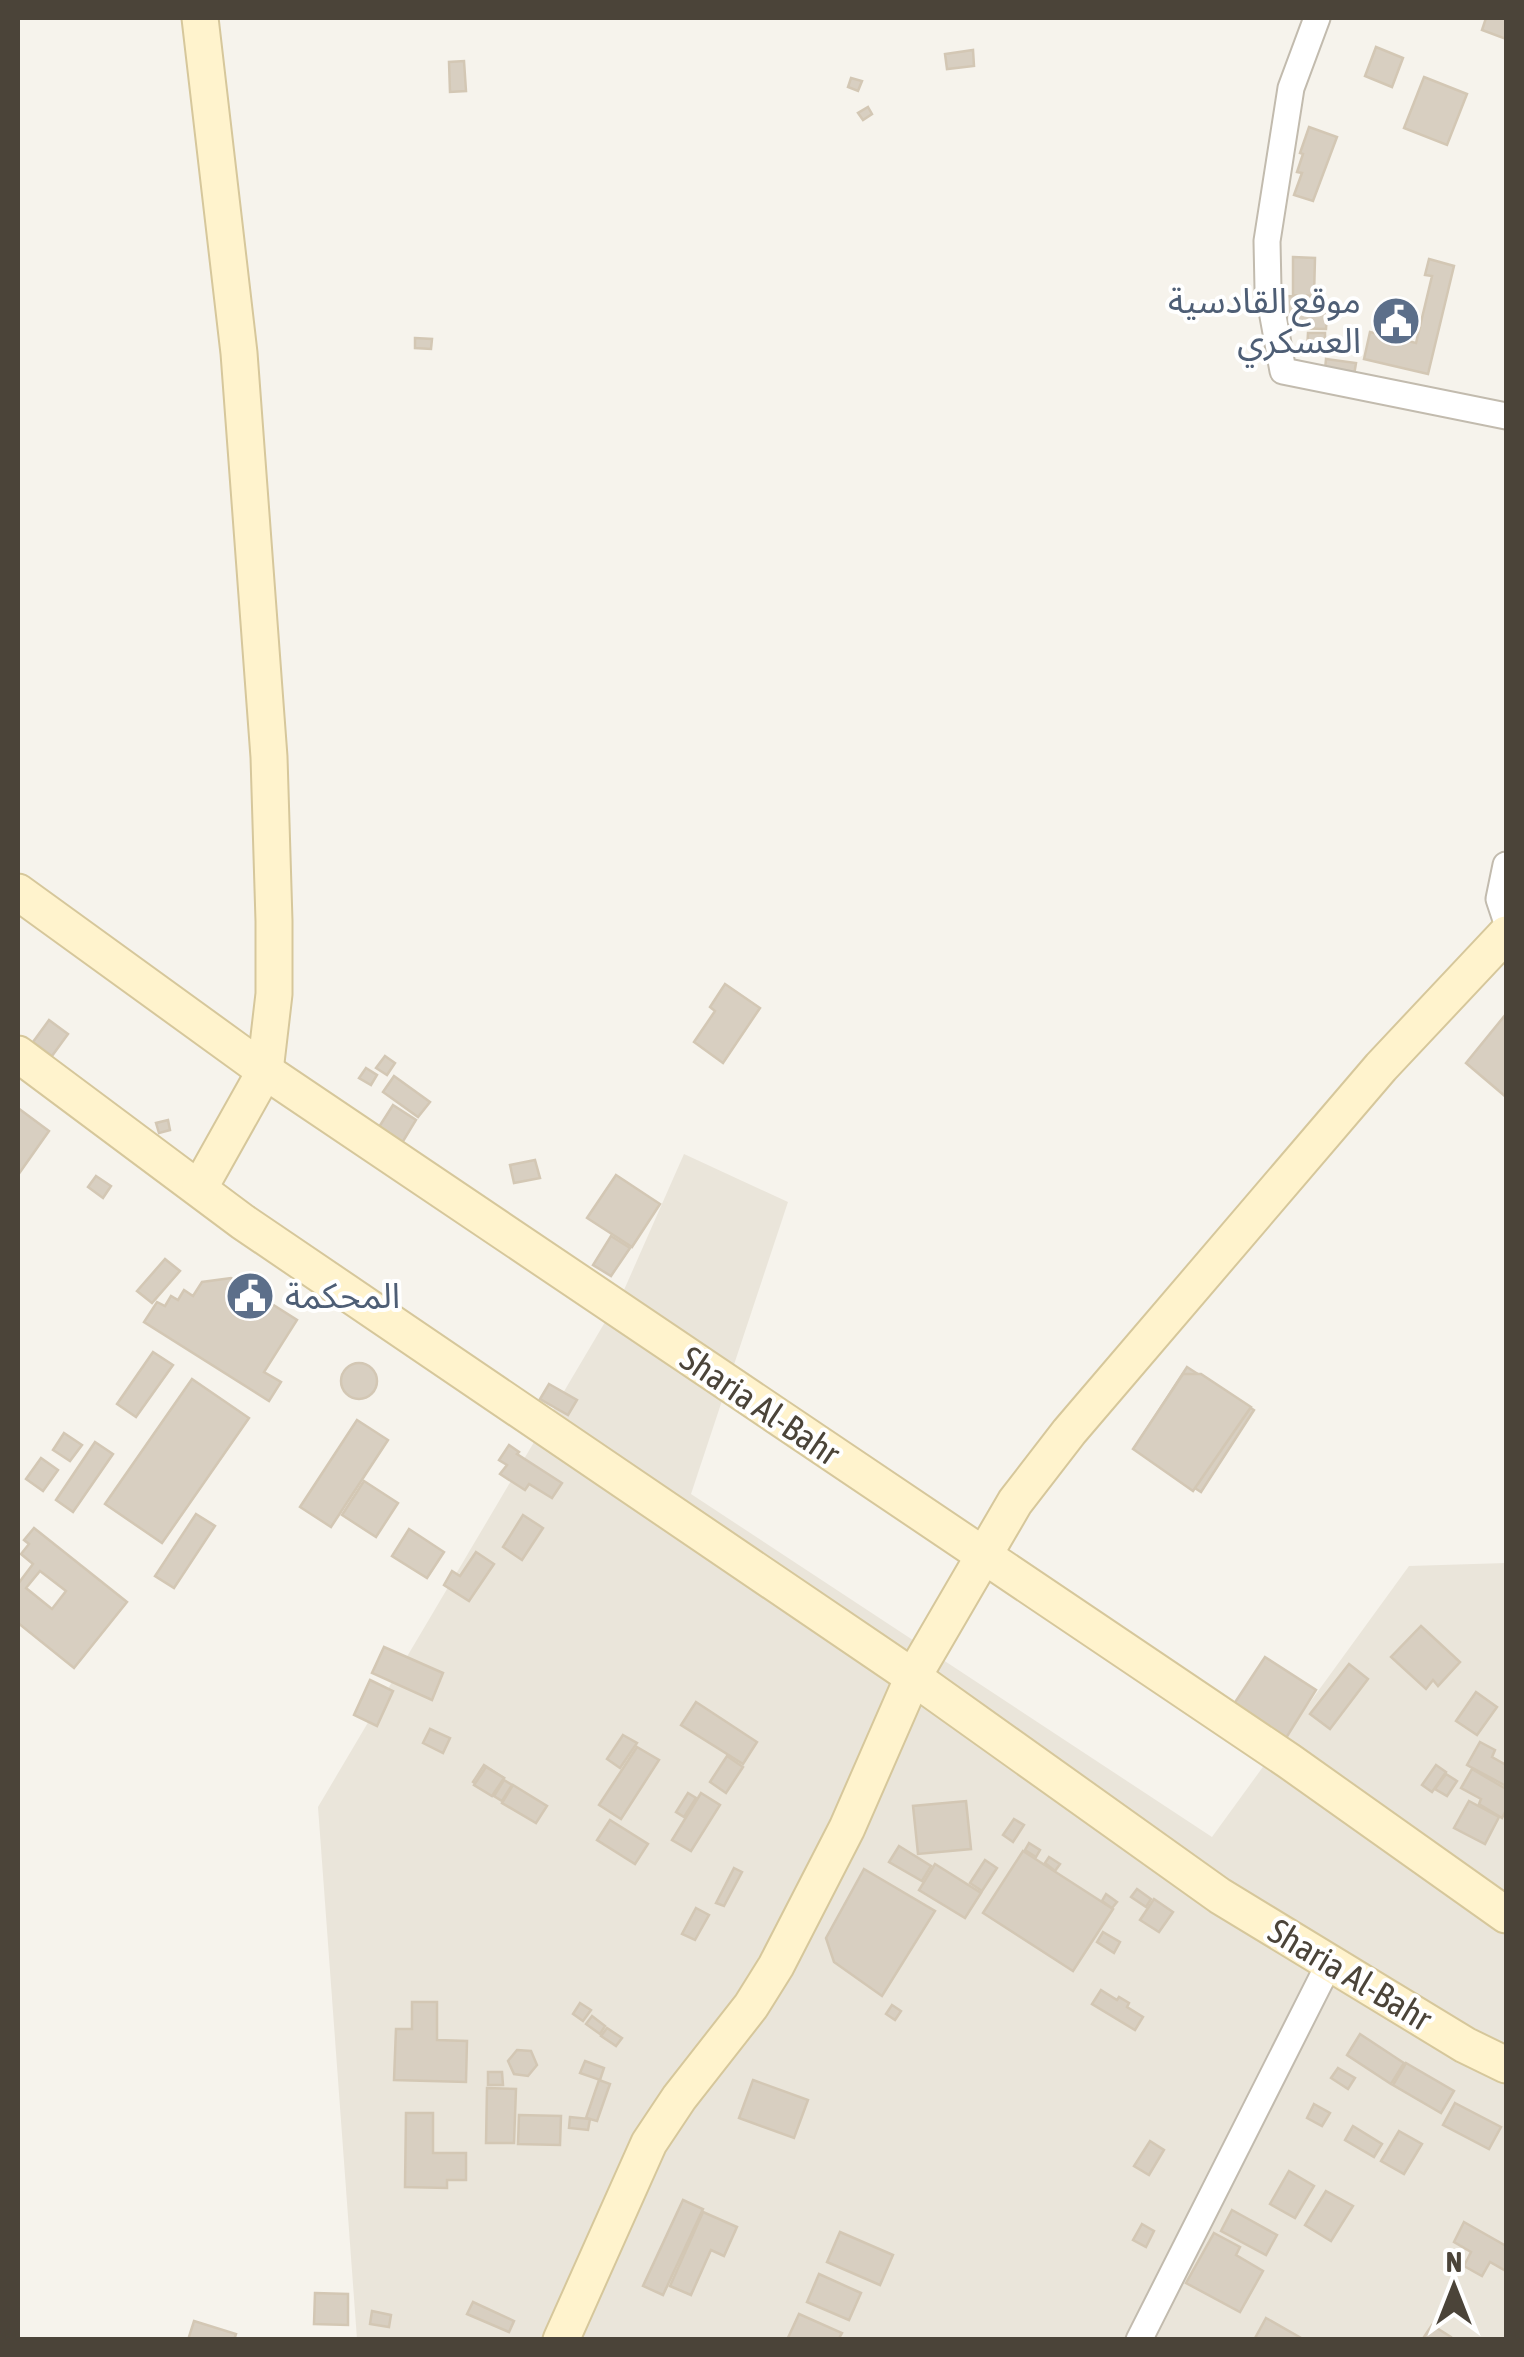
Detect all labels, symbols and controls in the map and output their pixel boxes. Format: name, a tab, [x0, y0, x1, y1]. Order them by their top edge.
place label: موقع القادسية العسكري	[1168, 280, 1361, 368]
public building icon: موقع القادسية العسكري	[1370, 295, 1422, 347]
public building icon: المحكمة	[224, 1270, 276, 1322]
place label: المحكمة	[285, 1275, 400, 1315]
street label: Sharia Al-Bahr	[674, 1337, 848, 1473]
street label: Sharia Al-Bahr	[1262, 1910, 1440, 2039]
north arrow	[1404, 2237, 1504, 2337]
text: N	[1446, 2246, 1462, 2278]

